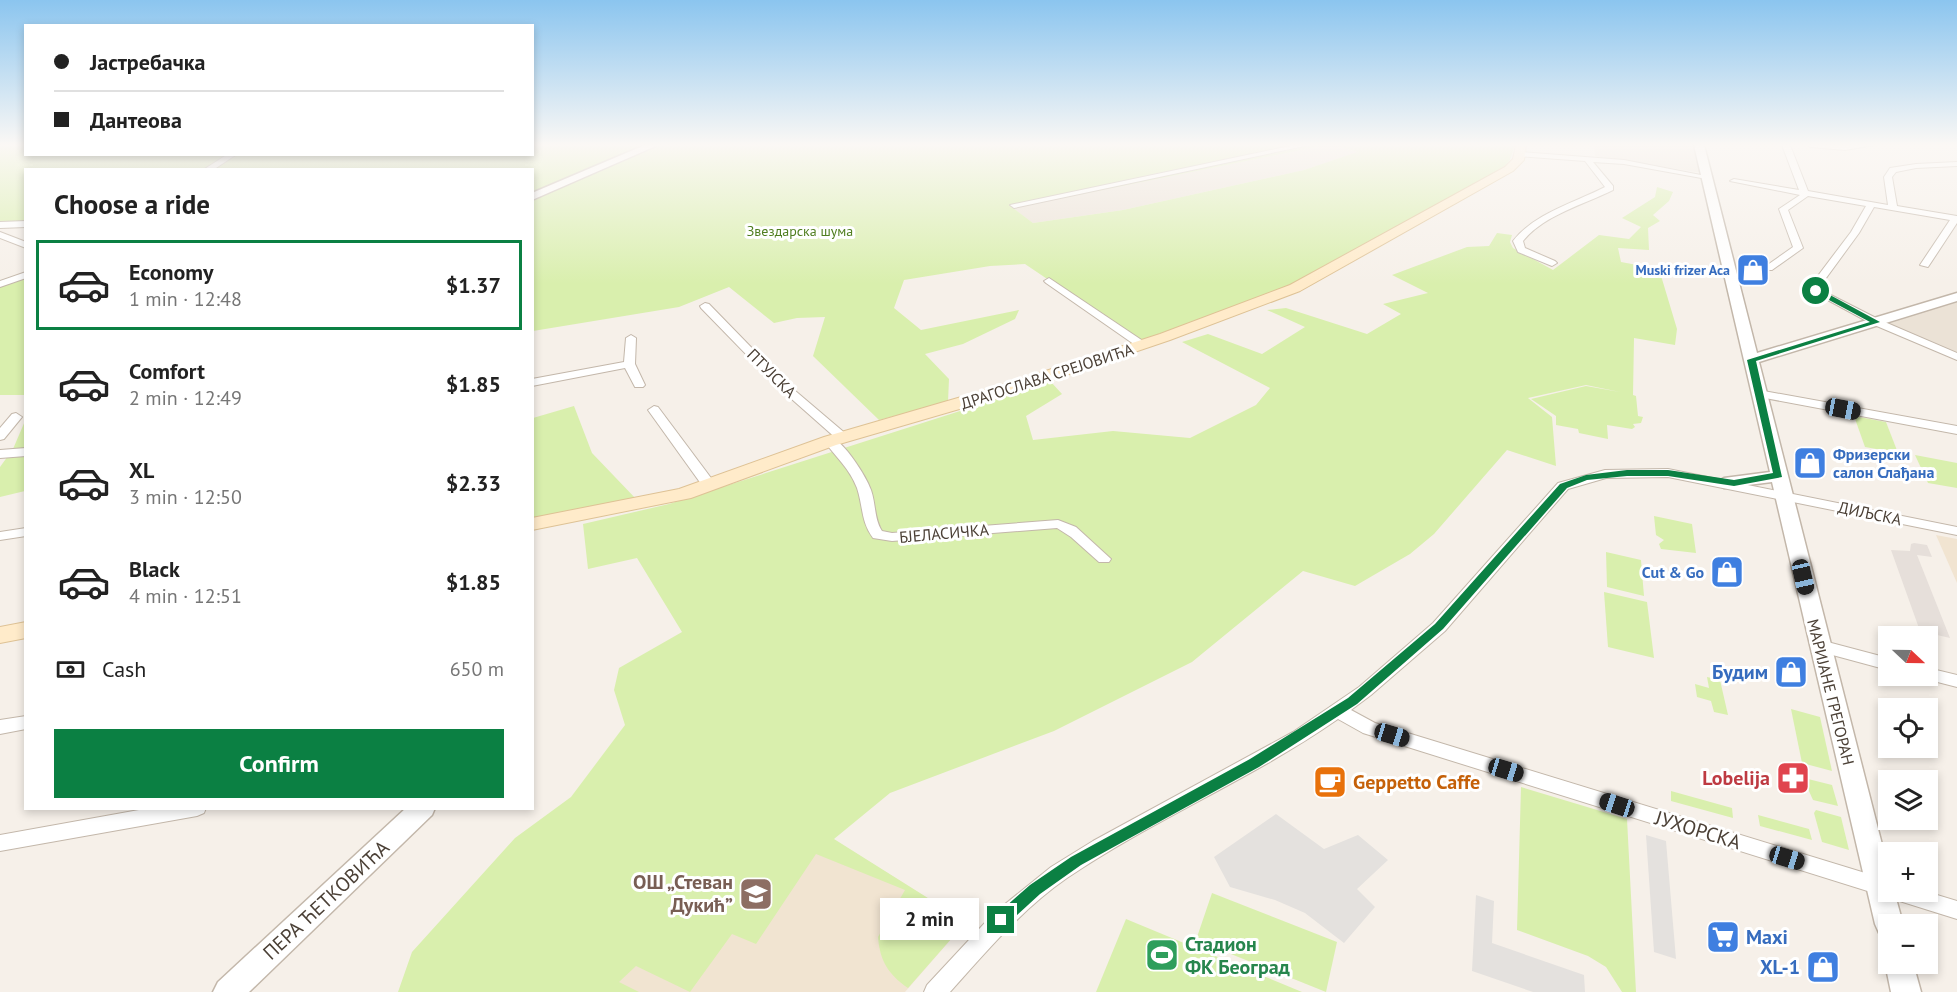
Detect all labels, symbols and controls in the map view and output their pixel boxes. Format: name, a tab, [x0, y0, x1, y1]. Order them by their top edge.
text: Јастребачка	[90, 48, 205, 76]
text: Дантеова	[90, 106, 182, 134]
text: Choose a ride	[54, 187, 210, 221]
park label: Звездарска шума	[747, 222, 853, 240]
shop icon: Muski frizer Aca	[1735, 252, 1771, 288]
icon: car	[57, 258, 111, 312]
text: Economy	[129, 258, 213, 286]
place label: Muski frizer Aca	[1635, 261, 1730, 279]
text: $1.37	[446, 271, 501, 299]
route start	[1802, 277, 1829, 304]
text: 1 min · 12:48	[129, 286, 242, 312]
street label: ДРАГОСЛАВА СРЕЈОВИЋА	[958, 338, 1136, 413]
street label: ПТУЈСКА	[743, 344, 801, 402]
icon: car	[57, 357, 111, 411]
text: Comfort	[129, 357, 205, 385]
text: $1.85	[446, 370, 501, 398]
text: 2 min · 12:49	[129, 385, 242, 411]
car	[1824, 397, 1862, 421]
place label: Фризерски салон Слађана	[1833, 444, 1934, 482]
shop icon: Фризерски салон Слађана	[1792, 445, 1828, 481]
icon: car	[57, 456, 111, 510]
text: XL	[129, 456, 154, 484]
text: $2.33	[446, 469, 501, 497]
text: 3 min · 12:50	[129, 484, 242, 510]
street label: ДИЉСКА	[1836, 497, 1904, 530]
street label: БЈЕЛАСИЧКА	[898, 519, 990, 547]
shop icon: Cut & Go	[1709, 554, 1745, 590]
icon: car	[57, 555, 111, 609]
text: Black	[129, 555, 180, 583]
car	[1790, 557, 1816, 597]
place label: Cut & Go	[1642, 562, 1704, 582]
text: $1.85	[446, 568, 501, 596]
text: 4 min · 12:51	[129, 583, 242, 609]
street label: МАРИЈАНЕ ГРЕГОРАН	[1803, 617, 1859, 767]
north arrow	[1878, 626, 1938, 686]
map controls	[1878, 626, 1938, 974]
icon: cash	[54, 653, 87, 686]
shop icon: Будим	[1773, 654, 1809, 690]
text: Cash	[102, 655, 146, 683]
text: 650 m	[450, 656, 504, 682]
place label: Будим	[1712, 659, 1768, 685]
button: locate	[1878, 698, 1938, 758]
car	[1372, 721, 1412, 749]
button: Confirm	[54, 729, 504, 798]
car	[1486, 756, 1526, 784]
pharmacy icon: Lobelija	[1775, 760, 1811, 796]
cafe icon: Geppetto Caffe	[1312, 764, 1348, 800]
place label: Lobelija	[1702, 765, 1770, 791]
place label: Geppetto Caffe	[1353, 769, 1480, 795]
button: layers	[1878, 770, 1938, 830]
car	[1597, 791, 1637, 819]
street label: ЈУХОРСКА	[1651, 804, 1744, 855]
street label: ПЕРА ЋЕТКОВИЋА	[257, 834, 395, 965]
button: +	[1878, 842, 1938, 902]
car	[1767, 844, 1807, 872]
place label: ОШ „Стеван Дукић”	[633, 869, 733, 918]
school or university icon: ОШ „Стеван Дукић”	[738, 876, 774, 912]
callout: 2 min	[881, 899, 980, 941]
text: 2 min	[905, 906, 954, 932]
route end	[987, 906, 1014, 933]
button: −	[1878, 914, 1938, 974]
supermarket icon: Maxi	[1705, 919, 1741, 955]
place label: Maxi	[1746, 924, 1788, 950]
place label: Стадион ФК Београд	[1185, 931, 1291, 980]
sports icon: Стадион ФК Београд	[1144, 937, 1180, 973]
shop icon: XL-1	[1805, 949, 1841, 985]
place label: XL-1	[1760, 954, 1800, 980]

